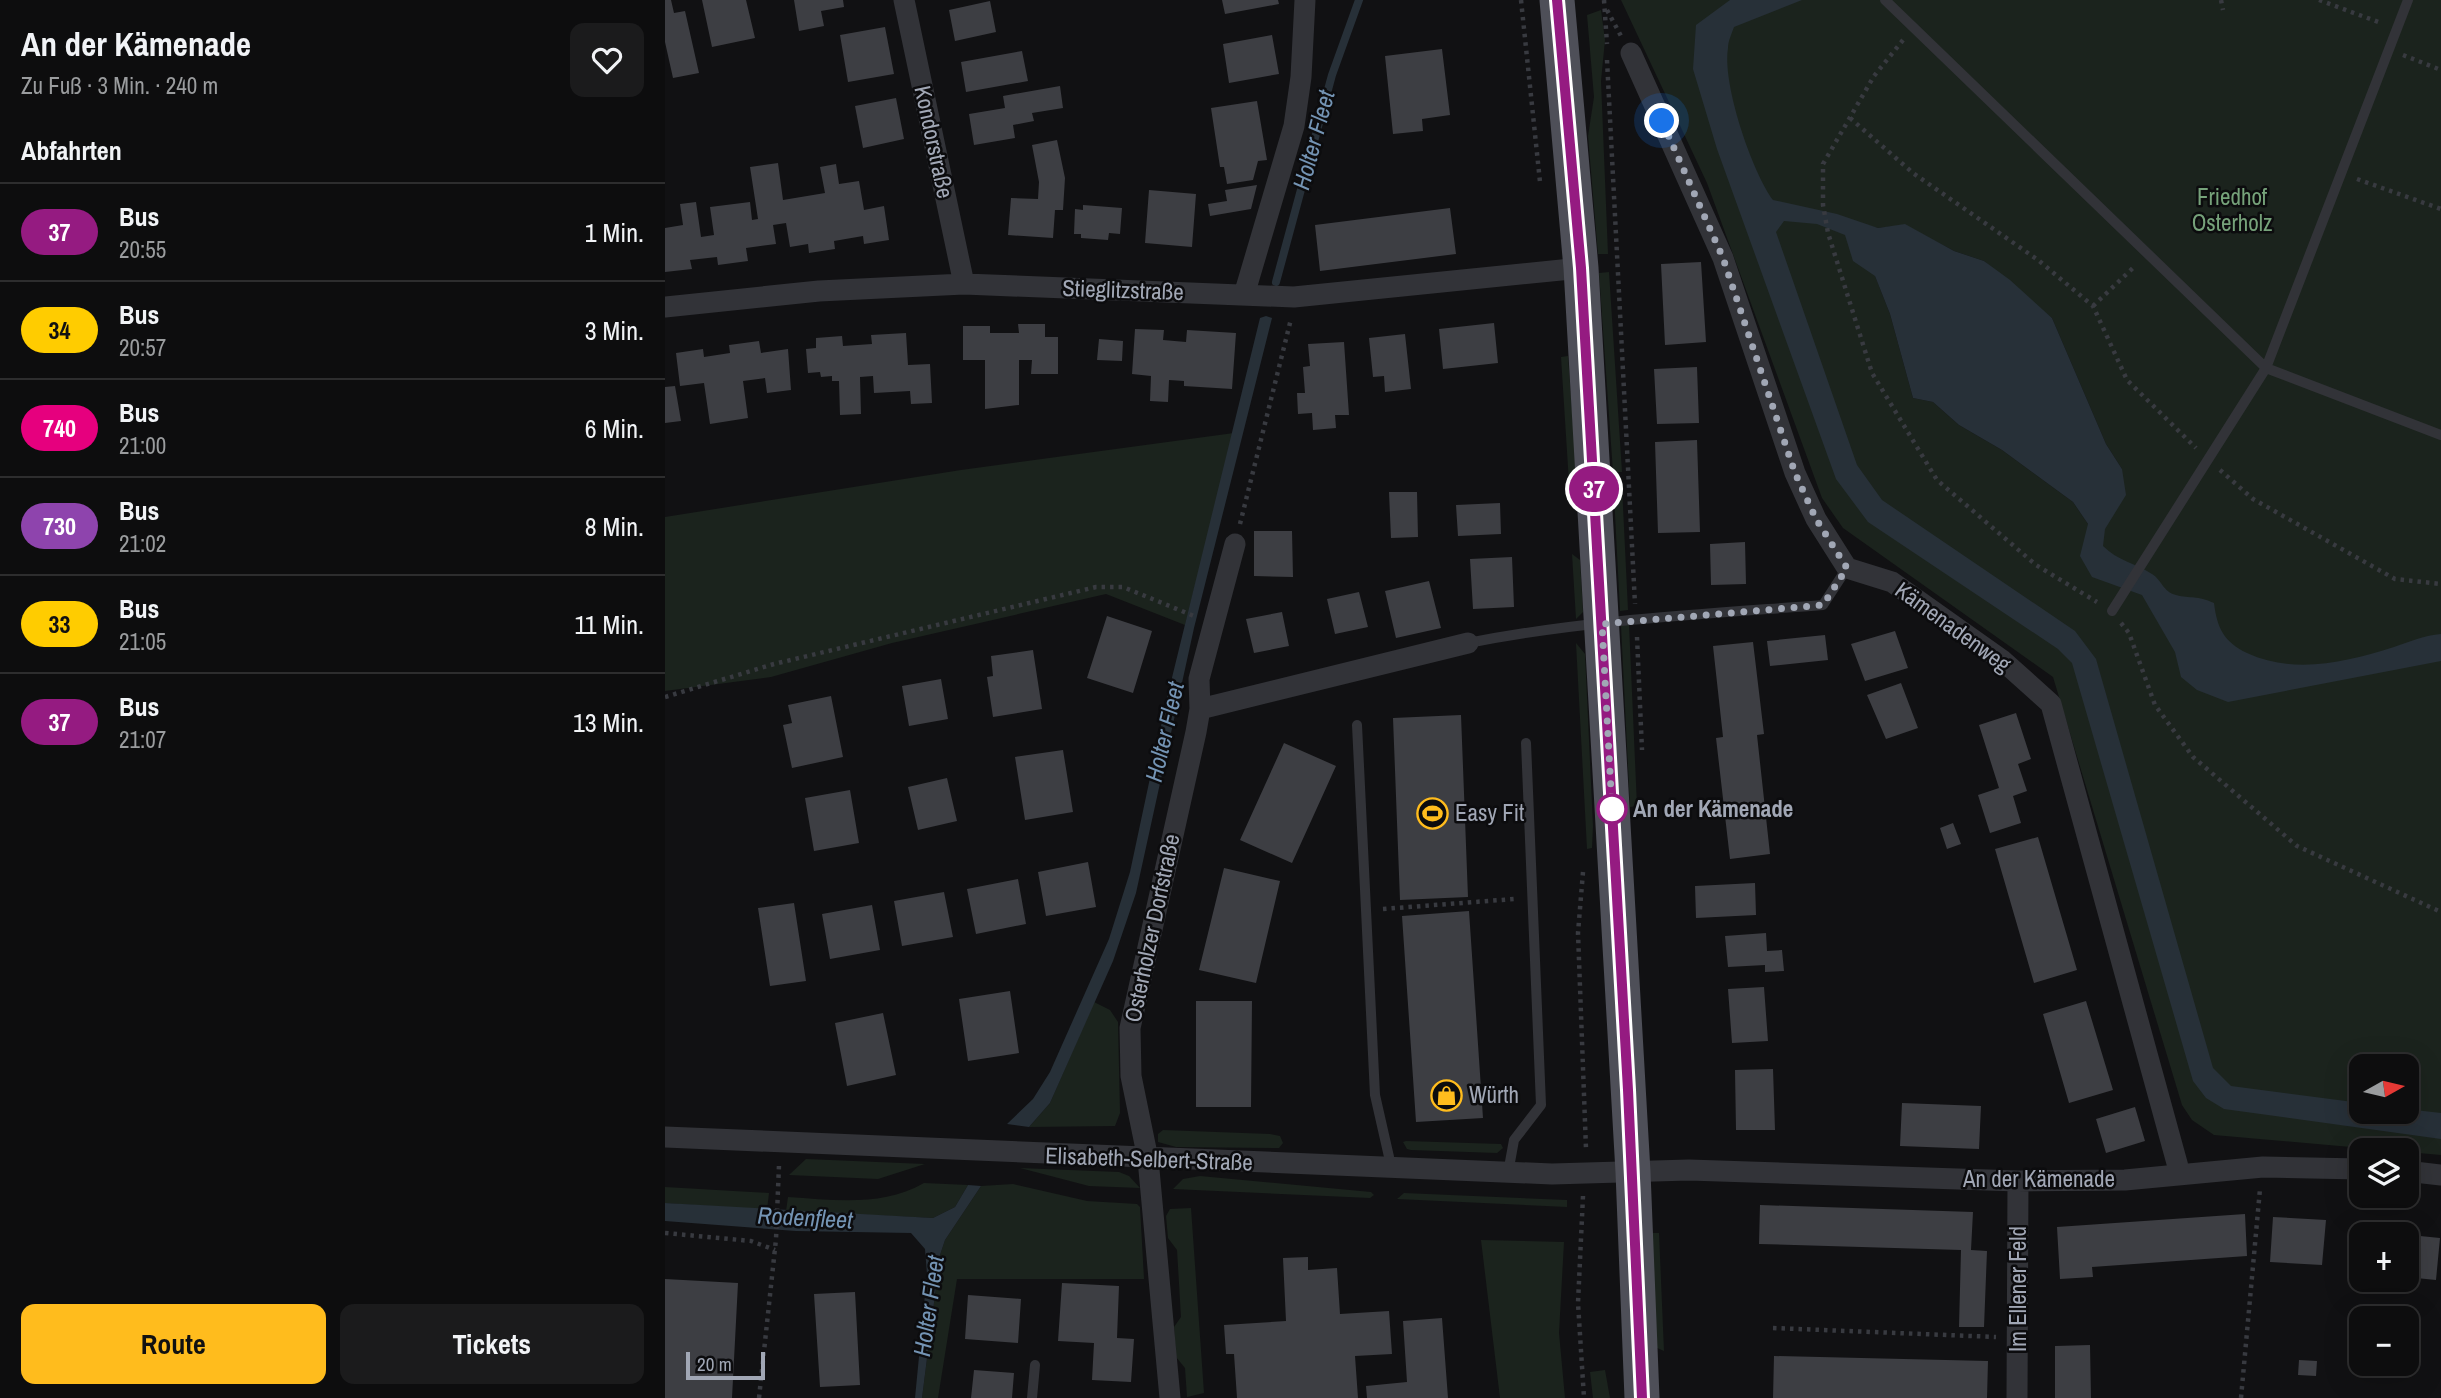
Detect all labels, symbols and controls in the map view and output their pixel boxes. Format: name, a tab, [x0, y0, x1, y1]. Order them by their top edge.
text: An der Kämenade	[21, 22, 251, 66]
button: heart	[570, 23, 644, 97]
text: Zu Fuß · 3 Min. · 240 m	[21, 70, 218, 101]
street label: Kondorstraße	[907, 83, 962, 201]
water label: Holter Fleet	[1284, 86, 1342, 193]
your location	[1644, 103, 1679, 138]
text: Abfahrten	[21, 133, 122, 168]
park label: Friedhof Osterholz	[2192, 181, 2272, 238]
text: Bus	[119, 199, 159, 234]
text: 1 Min.	[585, 215, 644, 250]
text: 37	[49, 216, 70, 248]
text: 20:55	[119, 234, 166, 265]
street label: Stieglitzstraße	[1062, 272, 1184, 307]
text: Bus	[119, 297, 159, 332]
text: 3 Min.	[585, 313, 644, 348]
text: 34	[49, 314, 70, 346]
text: 20:57	[119, 332, 166, 363]
text: Bus	[119, 395, 159, 430]
text: 6 Min.	[585, 411, 644, 446]
text: 740	[43, 412, 76, 444]
text: 21:00	[119, 430, 166, 461]
line badge: 37	[1563, 466, 1625, 512]
text: 37	[1583, 473, 1605, 505]
text: Bus	[119, 493, 159, 528]
text: 8 Min.	[585, 509, 644, 544]
text: 730	[43, 510, 76, 542]
text: 21:02	[119, 528, 166, 559]
street label: Kämenadenweg	[1889, 574, 2018, 679]
text: Bus	[119, 591, 159, 626]
text: 11 Min.	[574, 607, 644, 642]
text: 33	[49, 608, 70, 640]
text: 21:05	[119, 626, 166, 657]
water label: Holter Fleet	[1137, 678, 1191, 785]
text: Bus	[119, 689, 159, 724]
text: 13 Min.	[573, 705, 644, 740]
text: 37	[49, 706, 70, 738]
text: 21:07	[119, 724, 166, 755]
place label: An der Kämenade	[1633, 793, 1793, 824]
marker: An der Kämenade	[1597, 794, 1627, 824]
sports icon: Easy Fit	[1415, 796, 1449, 830]
place label: Easy Fit	[1455, 797, 1524, 828]
street label: Osterholzer Dorfstraße	[1116, 831, 1187, 1025]
north arrow	[2349, 1054, 2419, 1124]
map controls	[2349, 1054, 2419, 1376]
shop icon: Würth	[1429, 1078, 1463, 1112]
place label: Würth	[1469, 1079, 1519, 1110]
button: layers	[2349, 1138, 2419, 1208]
street label: Elisabeth-Selbert-Straße	[1045, 1139, 1253, 1178]
street label: An der Kämenade	[1962, 1163, 2115, 1194]
water label: Rodenfleet	[757, 1199, 854, 1235]
button: +	[2349, 1222, 2419, 1292]
street label: Im Ellener Feld	[2002, 1226, 2033, 1352]
water label: Holter Fleet	[905, 1253, 951, 1358]
button: Route	[21, 1304, 326, 1384]
button: Tickets	[340, 1304, 644, 1384]
button: −	[2349, 1306, 2419, 1376]
scale bar	[686, 1349, 765, 1381]
text: 20 m	[697, 1351, 732, 1377]

